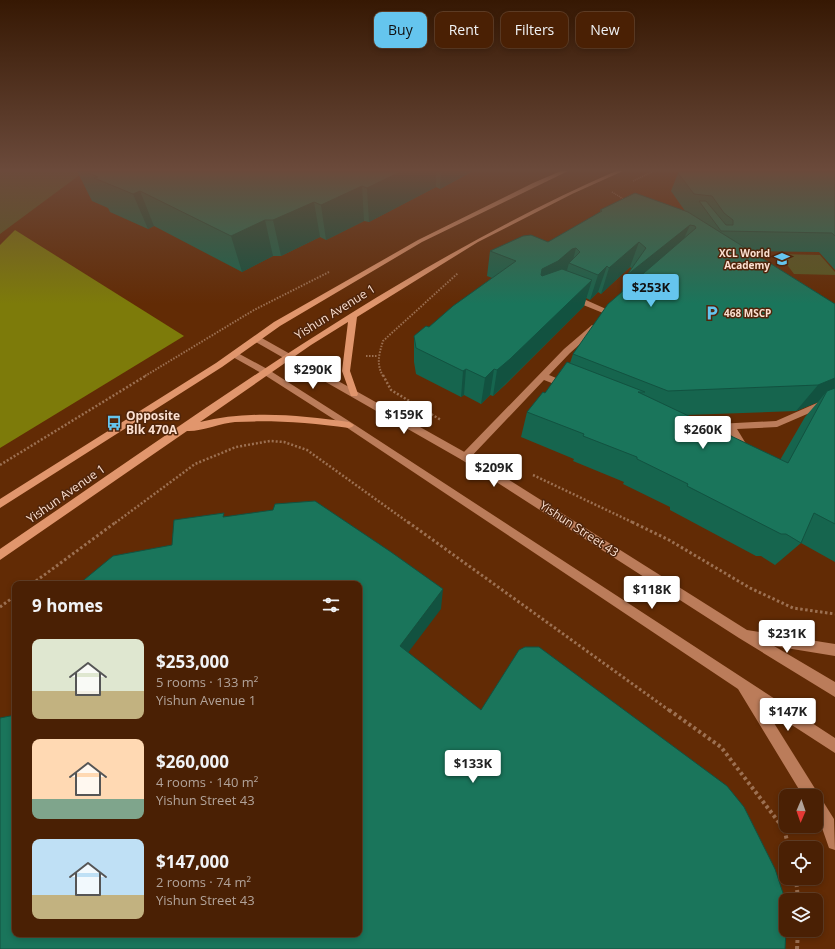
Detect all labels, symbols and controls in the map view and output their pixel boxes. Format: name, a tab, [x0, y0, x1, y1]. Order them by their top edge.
chip: Buy	[374, 12, 427, 48]
chip: Rent	[435, 12, 493, 48]
chip: Filters	[501, 12, 568, 48]
chip: New	[576, 12, 634, 48]
place label: XCL World Academy	[719, 246, 770, 272]
school or university icon: XCL World Academy	[773, 250, 791, 268]
pin: $253K	[623, 274, 679, 308]
text: $253K	[632, 278, 670, 296]
street label: Yishun Avenue 1	[291, 280, 378, 343]
parking icon: 468 MSCP	[703, 304, 721, 322]
place label: 468 MSCP	[724, 306, 771, 320]
pin: $290K	[285, 356, 341, 390]
text: $290K	[294, 360, 332, 378]
pin: $159K	[376, 401, 432, 435]
text: $159K	[385, 405, 423, 423]
place label: Opposite Blk 470A	[126, 407, 180, 438]
bus stop icon: Opposite Blk 470A	[105, 414, 123, 432]
pin: $260K	[675, 416, 731, 450]
text: $260K	[684, 420, 722, 438]
pin: $209K	[466, 454, 522, 488]
text: $209K	[475, 458, 513, 476]
street label: Yishun Avenue 1	[23, 460, 108, 527]
street label: Yishun Street 43	[536, 497, 622, 561]
pin: $118K	[624, 576, 680, 610]
text: $118K	[633, 580, 671, 598]
text: 9 homes	[32, 594, 103, 617]
icon: filters	[320, 594, 342, 616]
pin: $231K	[759, 620, 815, 654]
text: $231K	[768, 624, 806, 642]
text: $253,000	[156, 650, 229, 673]
icon: home	[64, 655, 112, 703]
text: 5 rooms · 133 m²	[156, 673, 258, 691]
text: Yishun Avenue 1	[156, 691, 256, 709]
pin: $147K	[760, 698, 816, 732]
text: $147K	[769, 702, 807, 720]
text: $260,000	[156, 750, 229, 773]
pin: $133K	[445, 750, 501, 784]
text: $133K	[454, 754, 492, 772]
icon: home	[64, 755, 112, 803]
text: 4 rooms · 140 m²	[156, 773, 258, 791]
north arrow	[779, 789, 823, 833]
map controls	[779, 789, 823, 937]
text: Yishun Street 43	[156, 791, 255, 809]
button: locate	[779, 841, 823, 885]
text: $147,000	[156, 850, 229, 873]
icon: home	[64, 855, 112, 903]
text: 2 rooms · 74 m²	[156, 873, 251, 891]
text: Yishun Street 43	[156, 891, 255, 909]
button: layers	[779, 893, 823, 937]

